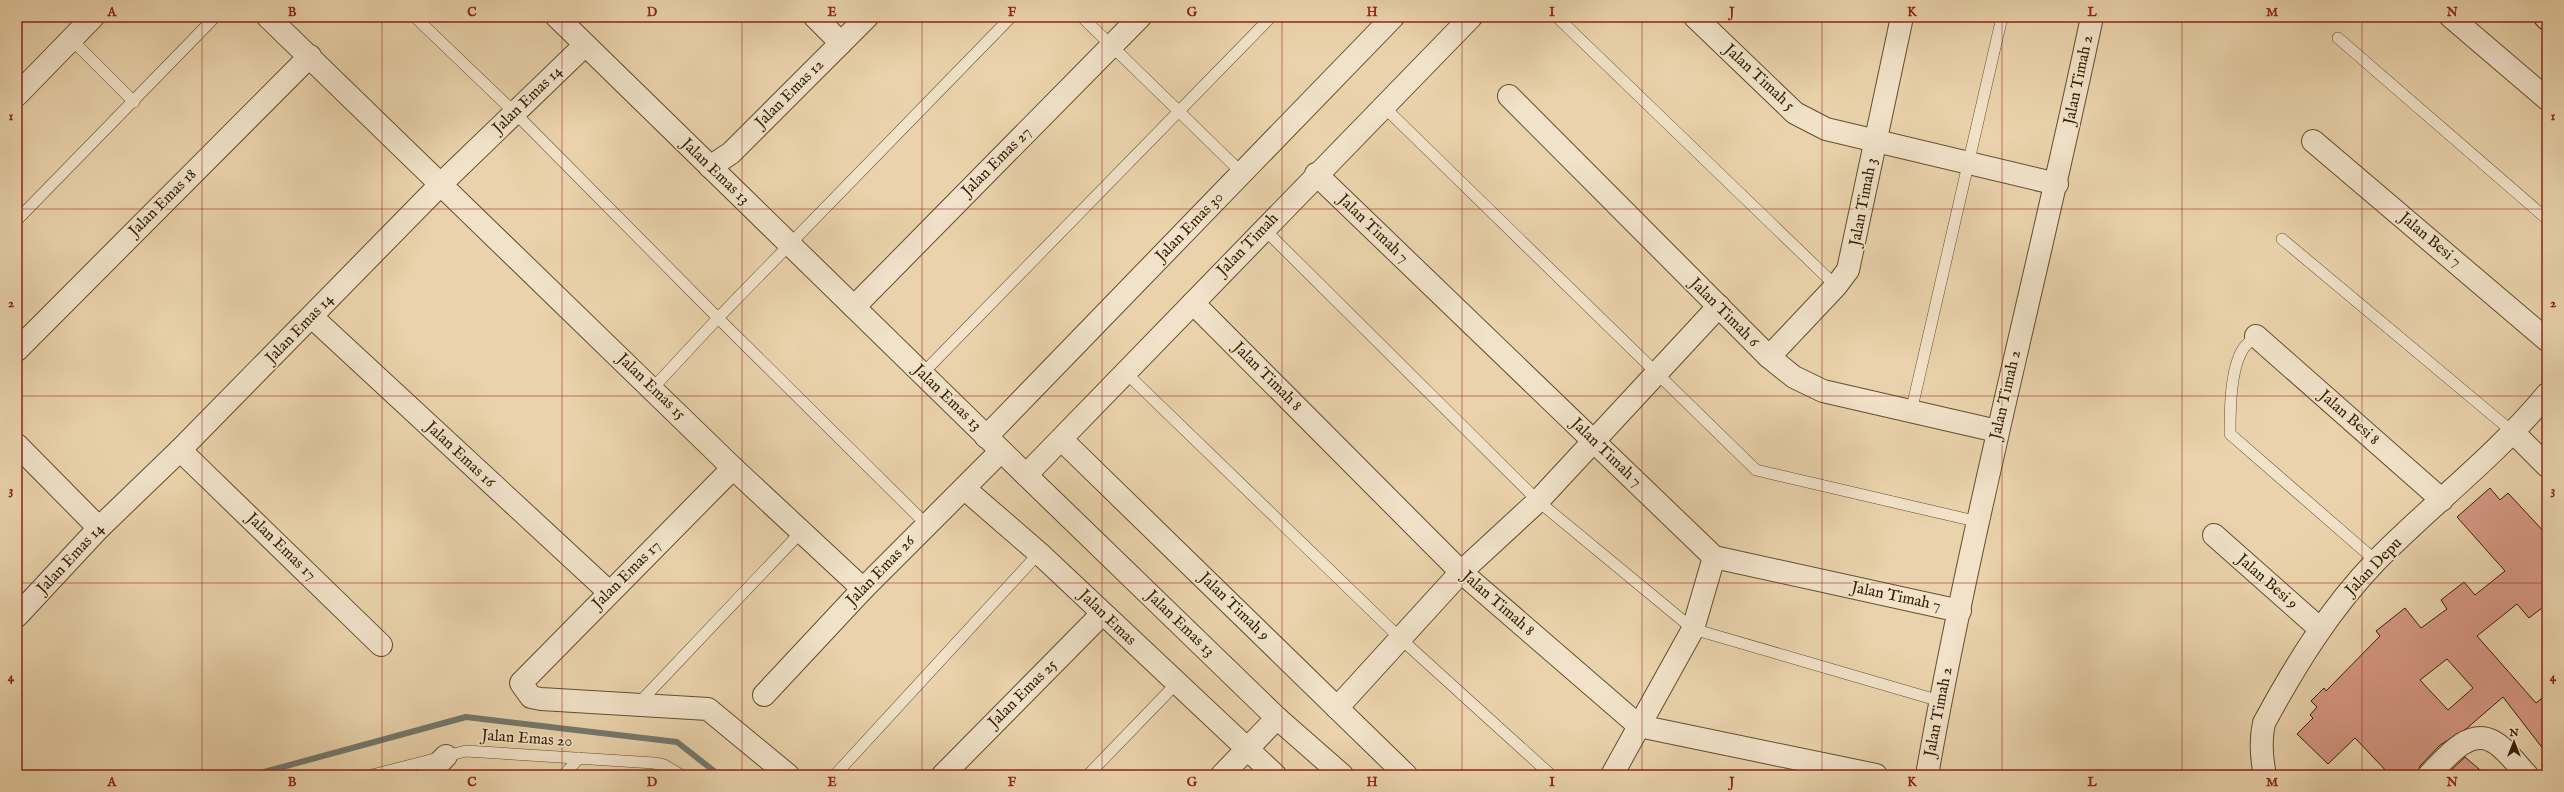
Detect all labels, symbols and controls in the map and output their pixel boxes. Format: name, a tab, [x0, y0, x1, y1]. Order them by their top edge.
text: A	[107, 4, 118, 21]
text: B	[288, 4, 297, 21]
text: C	[467, 4, 477, 21]
text: D	[647, 4, 658, 21]
text: E	[827, 4, 837, 21]
text: F	[1008, 4, 1017, 21]
text: G	[1187, 4, 1198, 21]
text: H	[1366, 4, 1378, 21]
text: I	[1549, 4, 1555, 21]
text: J	[1727, 4, 1735, 21]
text: K	[1907, 4, 1917, 21]
text: L	[2086, 4, 2097, 21]
text: M	[2266, 4, 2279, 21]
text: N	[2445, 4, 2458, 21]
street label: Jalan Timah 2	[2059, 33, 2098, 129]
street label: Jalan Timah 5	[1718, 39, 1799, 116]
street label: Jalan Emas 12	[750, 55, 829, 134]
street label: Jalan Emas 14	[487, 62, 567, 140]
text: 1	[9, 108, 14, 125]
text: 1	[2551, 108, 2556, 125]
street label: Jalan Emas 27	[956, 123, 1036, 203]
street label: Jalan Emas 13	[675, 133, 754, 210]
street label: Jalan Timah 3	[1845, 156, 1882, 250]
street label: Jalan Emas 18	[123, 165, 201, 243]
street label: Jalan Emas 30	[1150, 188, 1228, 268]
street label: Jalan Timah 7	[1332, 189, 1413, 268]
street label: Jalan Besi 7	[2393, 207, 2465, 272]
street label: Jalan Timah	[1212, 209, 1283, 282]
street label: Jalan Timah 6	[1684, 273, 1763, 352]
street label: Jalan Emas 14	[260, 290, 338, 370]
text: 2	[8, 295, 14, 312]
text: 2	[2550, 295, 2556, 312]
street label: Jalan Timah 8	[1227, 337, 1306, 416]
street label: Jalan Emas 15	[611, 348, 690, 425]
street label: Jalan Timah 2	[1986, 348, 2026, 444]
street label: Jalan Emas 13	[907, 359, 986, 436]
street label: Jalan Besi 8	[2313, 385, 2383, 450]
street label: Jalan Timah 7	[1565, 413, 1646, 492]
street label: Jalan Emas 16	[419, 416, 499, 493]
text: 3	[9, 482, 14, 499]
text: 3	[2551, 482, 2556, 499]
street label: Jalan Emas 17	[241, 507, 320, 585]
street label: Jalan Emas 14	[32, 519, 109, 600]
street label: Jalan Emas 26	[841, 531, 920, 612]
street label: Jalan Depu	[2340, 534, 2407, 602]
street label: Jalan Emas 17	[587, 536, 666, 615]
street label: Jalan Besi 9	[2231, 549, 2302, 614]
street label: Jalan Timah 8	[1456, 566, 1538, 641]
street label: Jalan Timah 9	[1193, 567, 1274, 646]
street label: Jalan Timah 7	[1847, 577, 1943, 616]
street label: Jalan Emas	[1073, 584, 1140, 651]
street label: Jalan Emas 13	[1140, 585, 1219, 662]
street label: Jalan Emas 25	[983, 655, 1062, 734]
street label: Jalan Timah 2	[1920, 665, 1958, 761]
text: 4	[8, 669, 15, 686]
text: 4	[2550, 669, 2557, 686]
north arrow	[2494, 722, 2534, 762]
street label: Jalan Emas 20	[479, 726, 573, 752]
text: N	[2508, 726, 2519, 740]
text: A	[107, 774, 118, 791]
text: B	[288, 774, 297, 791]
text: C	[467, 774, 477, 791]
text: D	[647, 774, 658, 791]
text: E	[827, 774, 837, 791]
text: F	[1008, 774, 1017, 791]
text: G	[1187, 774, 1198, 791]
text: H	[1366, 774, 1378, 791]
text: I	[1549, 774, 1555, 791]
text: J	[1727, 774, 1735, 791]
text: K	[1907, 774, 1917, 791]
text: L	[2086, 774, 2097, 791]
text: M	[2266, 774, 2279, 791]
text: N	[2445, 774, 2458, 791]

